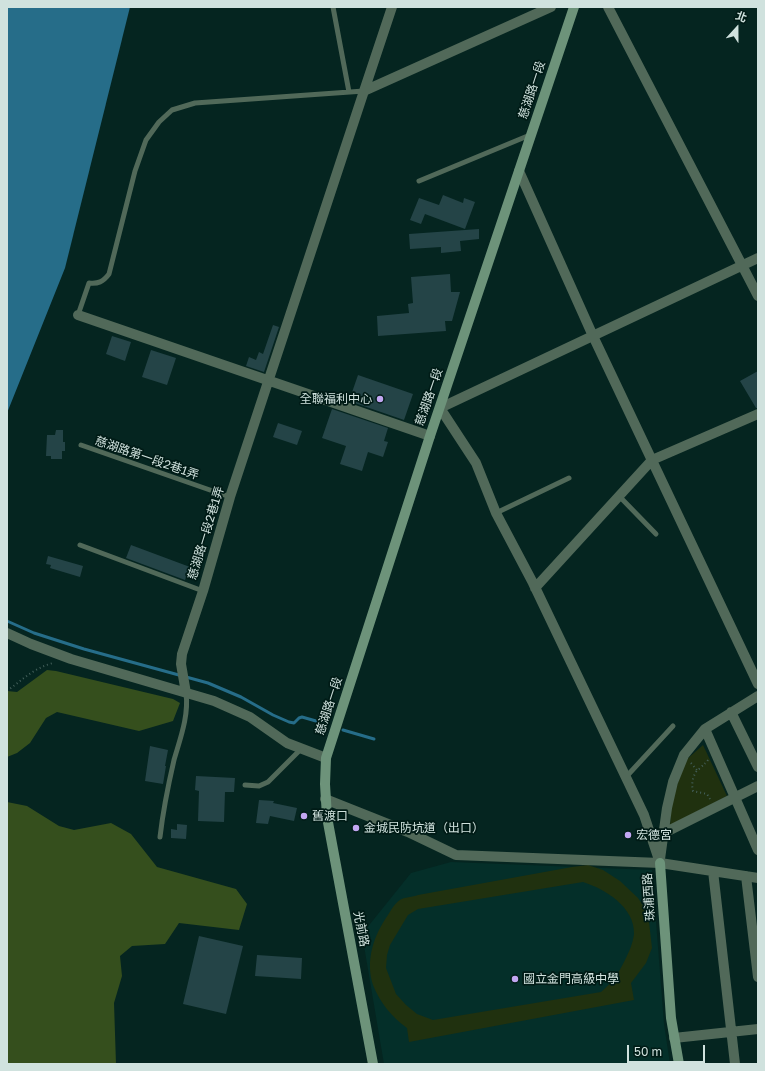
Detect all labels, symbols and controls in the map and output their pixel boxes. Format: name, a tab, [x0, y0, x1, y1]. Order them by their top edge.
north arrow	[717, 8, 757, 48]
text: 北	[734, 8, 749, 24]
street label: 慈湖路一段	[516, 59, 548, 121]
street label: 慈湖路一段	[412, 366, 446, 428]
place label: 全聯福利中心	[300, 392, 372, 406]
marker: 全聯福利中心	[375, 394, 385, 404]
street label: 慈湖路第一段2巷1弄	[93, 433, 201, 483]
street label: 慈湖路一段2巷1弄	[185, 485, 227, 581]
street label: 慈湖路一段	[313, 675, 345, 737]
place label: 舊渡口	[312, 809, 348, 823]
marker: 舊渡口	[299, 811, 309, 821]
place label: 金城民防坑道（出口）	[364, 821, 484, 835]
marker: 金城民防坑道（出口）	[351, 823, 361, 833]
place label: 宏德宮	[636, 828, 672, 842]
marker: 宏德宮	[623, 830, 633, 840]
street label: 珠浦西路	[640, 873, 658, 921]
street label: 光前路	[350, 910, 372, 948]
place label: 國立金門高級中學	[523, 972, 619, 986]
marker: 國立金門高級中學	[510, 974, 520, 984]
scale bar	[629, 1037, 707, 1063]
text: 50 m	[634, 1044, 662, 1059]

